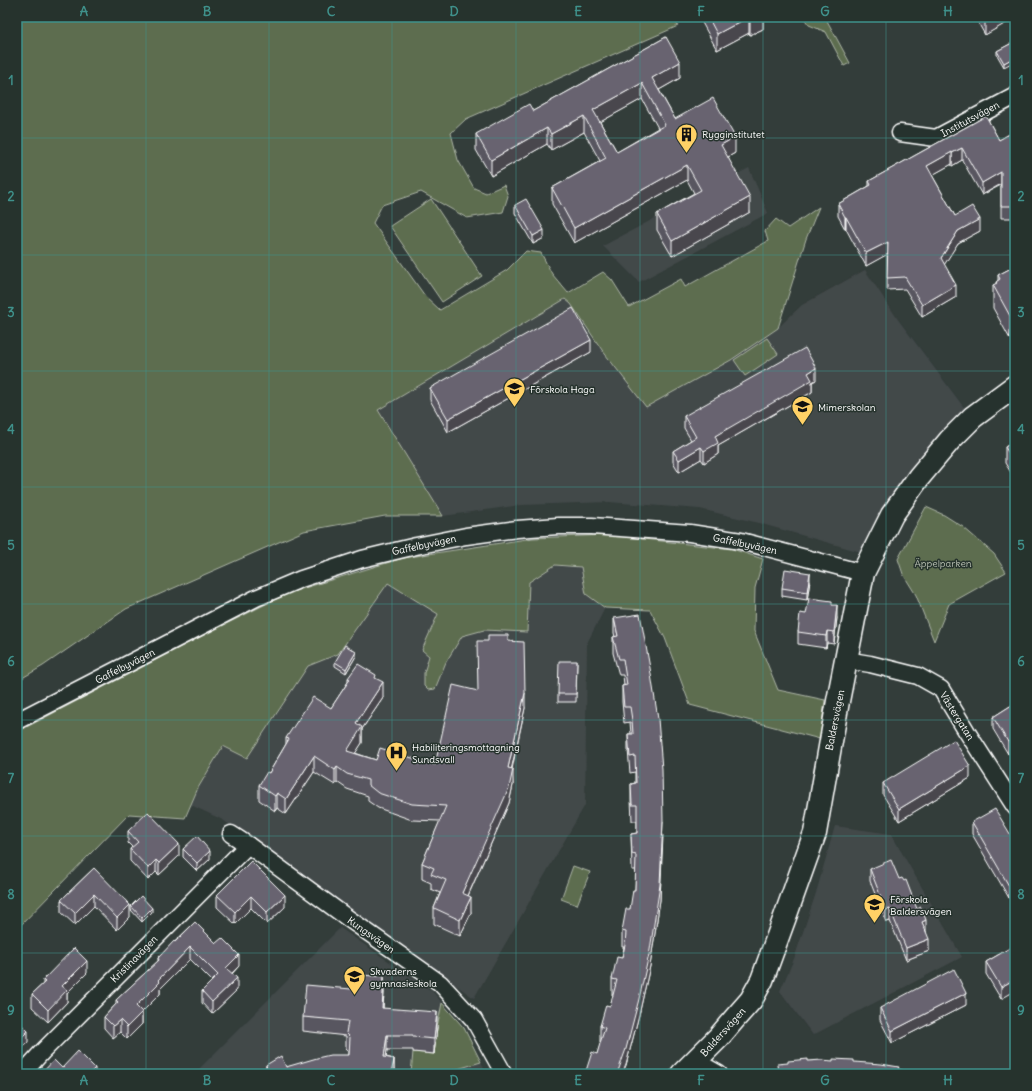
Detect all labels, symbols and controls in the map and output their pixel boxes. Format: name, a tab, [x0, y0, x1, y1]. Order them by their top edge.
text: A	[80, 3, 89, 20]
text: B	[203, 3, 212, 20]
text: C	[327, 3, 336, 20]
text: D	[449, 3, 459, 20]
text: E	[574, 3, 582, 20]
text: F	[697, 3, 705, 20]
text: G	[820, 3, 830, 20]
text: H	[943, 3, 953, 20]
text: 1	[8, 72, 14, 89]
text: 1	[1018, 72, 1024, 89]
street label: Institutsvägen	[938, 98, 1002, 140]
building icon: Rygginstitutet	[674, 121, 700, 154]
place label: Rygginstitutet	[702, 128, 765, 141]
text: 2	[7, 188, 15, 205]
text: 2	[1017, 188, 1025, 205]
text: 3	[7, 304, 15, 321]
text: 3	[1017, 304, 1025, 321]
school or university icon: Förskola Haga	[501, 376, 527, 409]
place label: Förskola Haga	[530, 383, 595, 396]
school or university icon: Mimerskolan	[790, 394, 816, 427]
place label: Mimerskolan	[818, 401, 876, 414]
text: 4	[7, 421, 15, 438]
text: 4	[1017, 421, 1025, 438]
street label: Gaffelbyvägen	[712, 531, 778, 557]
street label: Gaffelbyvägen	[391, 532, 457, 558]
text: 5	[7, 537, 15, 554]
text: 5	[1017, 537, 1025, 554]
park label: Äppelparken	[914, 557, 972, 570]
street label: Gaffelbyvägen	[93, 645, 157, 687]
text: 6	[7, 653, 15, 670]
text: 6	[1017, 653, 1025, 670]
street label: Baldersvägen	[823, 688, 847, 751]
street label: Västergatan	[937, 689, 977, 743]
hospital icon: Habiliteringsmottagning Sundsvall	[383, 740, 409, 773]
place label: Habiliteringsmottagning Sundsvall	[412, 741, 520, 766]
text: 7	[8, 770, 15, 787]
text: 7	[1018, 770, 1025, 787]
text: 8	[7, 886, 15, 903]
text: 8	[1017, 886, 1025, 903]
school or university icon: Förskola Baldersvägen	[861, 892, 887, 925]
place label: Förskola Baldersvägen	[890, 893, 952, 918]
street label: Kungsvägen	[345, 914, 397, 956]
street label: Kristinavägen	[108, 933, 160, 985]
school or university icon: Skvaderns gymnasieskola	[341, 964, 367, 997]
place label: Skvaderns gymnasieskola	[370, 965, 437, 990]
text: 9	[7, 1002, 15, 1019]
text: 9	[1017, 1002, 1025, 1019]
street label: Baldersvägen	[698, 1005, 749, 1059]
text: A	[80, 1072, 89, 1089]
text: B	[203, 1072, 212, 1089]
text: C	[327, 1072, 336, 1089]
text: D	[449, 1072, 459, 1089]
text: E	[574, 1072, 582, 1089]
text: F	[697, 1072, 705, 1089]
text: G	[820, 1072, 830, 1089]
text: H	[943, 1072, 953, 1089]

